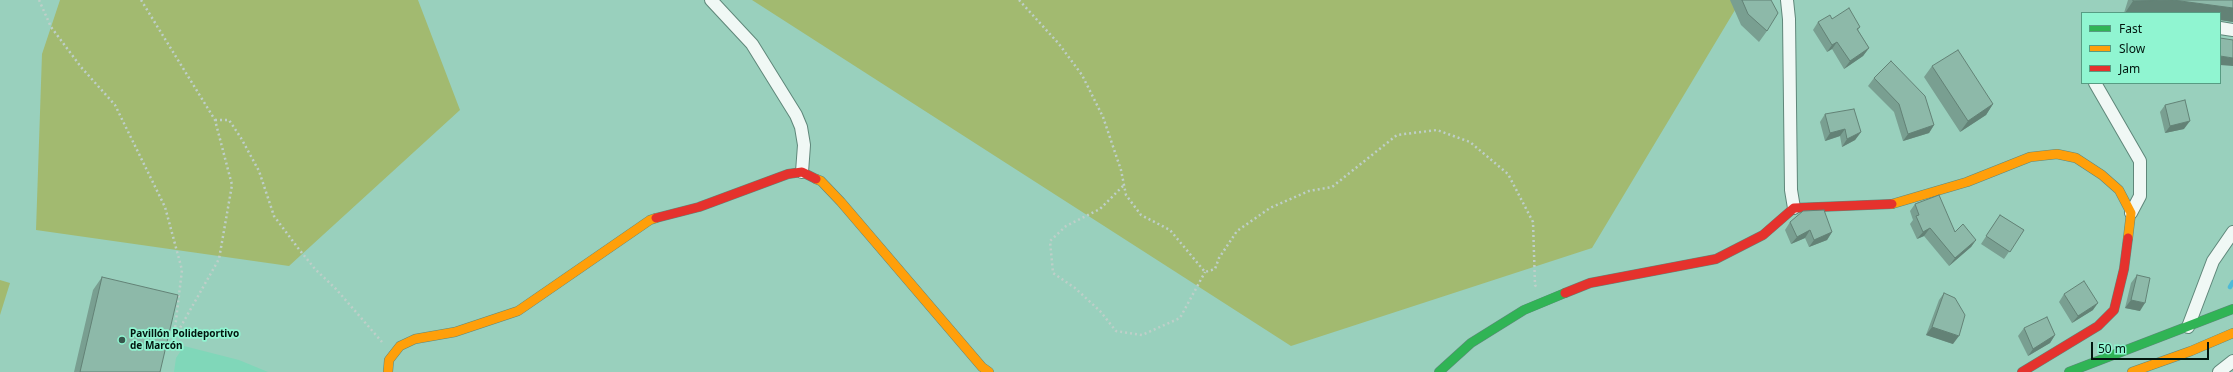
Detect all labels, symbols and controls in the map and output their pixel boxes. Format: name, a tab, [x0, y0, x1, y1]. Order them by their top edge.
legend	[2081, 12, 2221, 84]
text: Fast	[2119, 20, 2142, 37]
text: Slow	[2119, 40, 2145, 57]
text: Jam	[2119, 60, 2140, 77]
place label: Pavillón Polideportivo de Marcón	[130, 328, 239, 352]
scale bar	[2093, 334, 2211, 360]
marker: Pavillón Polideportivo de Marcón	[117, 335, 127, 345]
text: 50 m	[2098, 340, 2126, 357]

